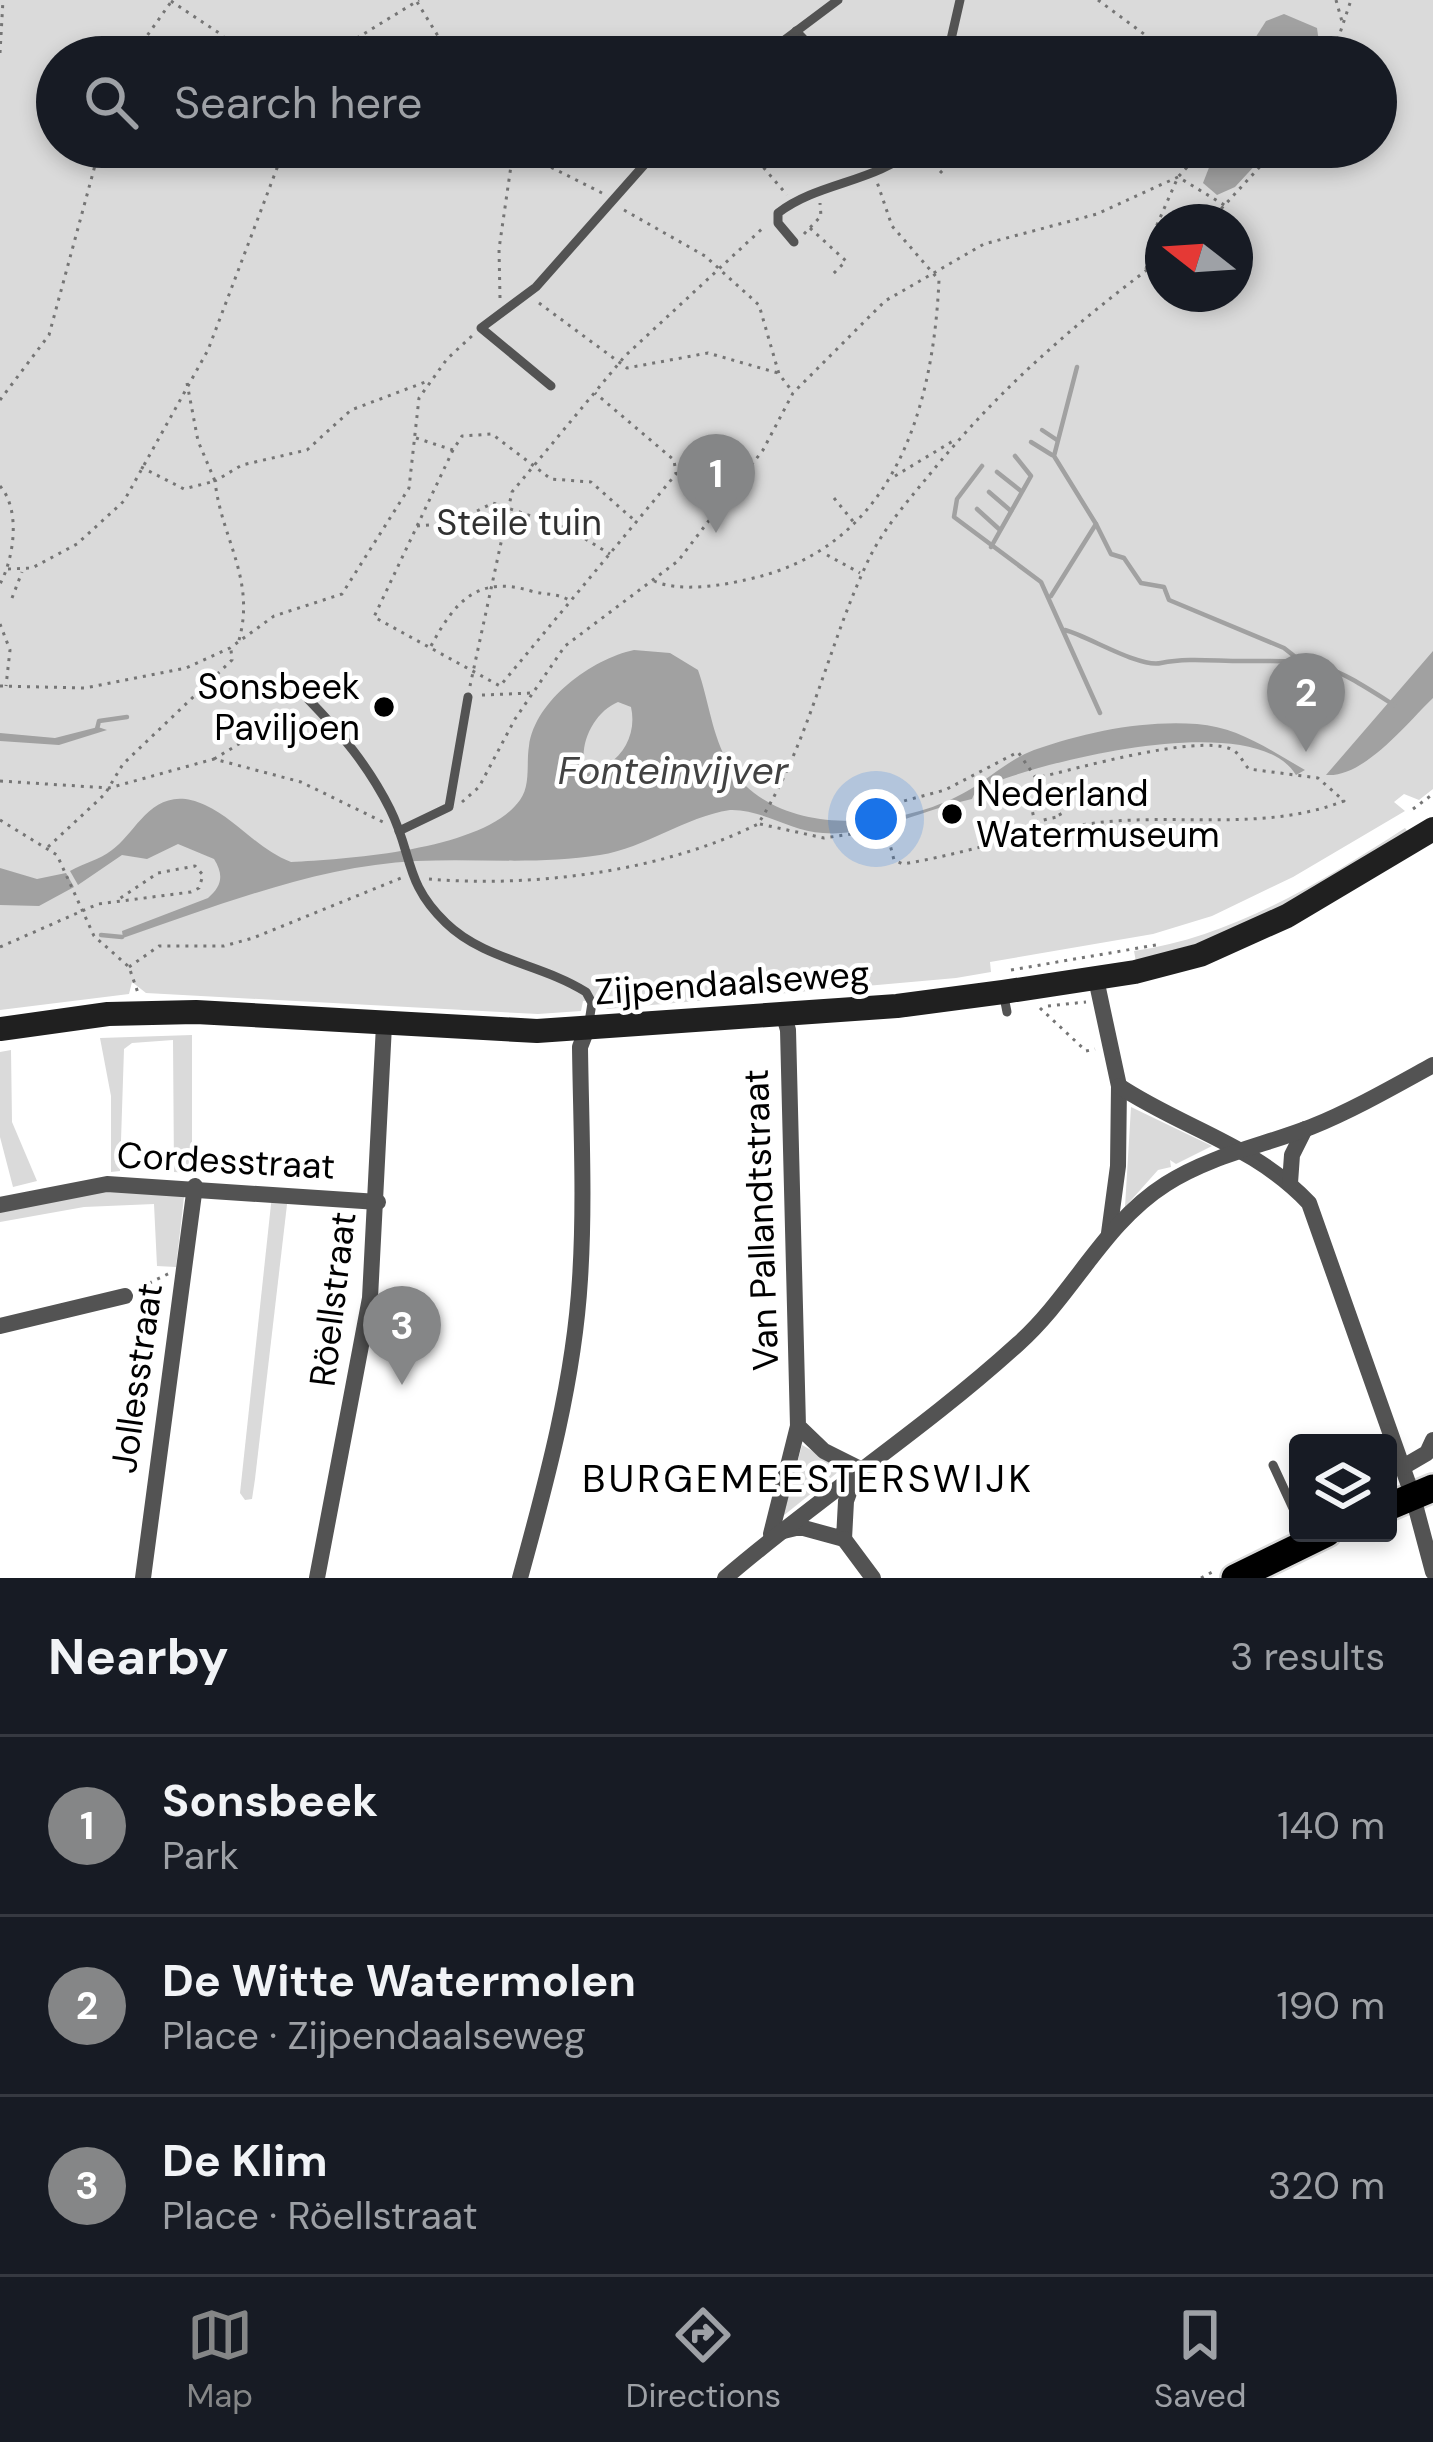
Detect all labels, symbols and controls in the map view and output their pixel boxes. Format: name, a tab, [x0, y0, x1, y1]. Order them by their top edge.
search box	[36, 36, 1397, 168]
icon: search	[78, 69, 144, 135]
text: Search here	[174, 73, 422, 132]
north arrow	[1145, 204, 1253, 312]
pin: 1	[677, 434, 755, 533]
park label: Steile tuin	[436, 499, 602, 546]
pin: 2	[1267, 653, 1345, 752]
place label: Sonsbeek Paviljoen	[197, 663, 360, 751]
marker: Sonsbeek Paviljoen	[371, 694, 397, 720]
water label: Fonteinvijver	[558, 745, 790, 796]
place label: Nederland Watermuseum	[976, 770, 1219, 858]
your location	[846, 789, 906, 849]
marker: Nederland Watermuseum	[939, 801, 965, 827]
street label: Zijpendaalseweg	[593, 949, 871, 1016]
street label: Van Pallandtstraat	[732, 1068, 789, 1372]
street label: Cordesstraat	[116, 1131, 336, 1190]
street label: Röellstraat	[298, 1209, 367, 1389]
street label: Jollesstraat	[100, 1280, 173, 1476]
pin: 3	[363, 1286, 441, 1385]
map controls	[1289, 1434, 1397, 1542]
button: layers	[1289, 1434, 1397, 1542]
district label: BURGEMEESTERSWIJK	[582, 1453, 1034, 1504]
text: Nearby	[48, 1623, 229, 1690]
text: 3 results	[1230, 1631, 1385, 1682]
text: Sonsbeek	[162, 1771, 378, 1830]
text: 1	[80, 1800, 94, 1851]
text: 140 m	[1277, 1800, 1385, 1851]
text: Park	[162, 1830, 239, 1881]
text: De Witte Watermolen	[162, 1951, 636, 2010]
text: 2	[76, 1980, 98, 2031]
text: 190 m	[1277, 1980, 1385, 2031]
text: Place · Zijpendaalseweg	[162, 2010, 586, 2061]
text: De Klim	[162, 2131, 328, 2190]
text: 3	[75, 2160, 99, 2211]
text: 320 m	[1268, 2160, 1385, 2211]
text: Place · Röellstraat	[162, 2190, 478, 2241]
tab: Map	[186, 2302, 253, 2417]
tab: Directions	[626, 2302, 781, 2417]
tab: Saved	[1154, 2302, 1247, 2417]

